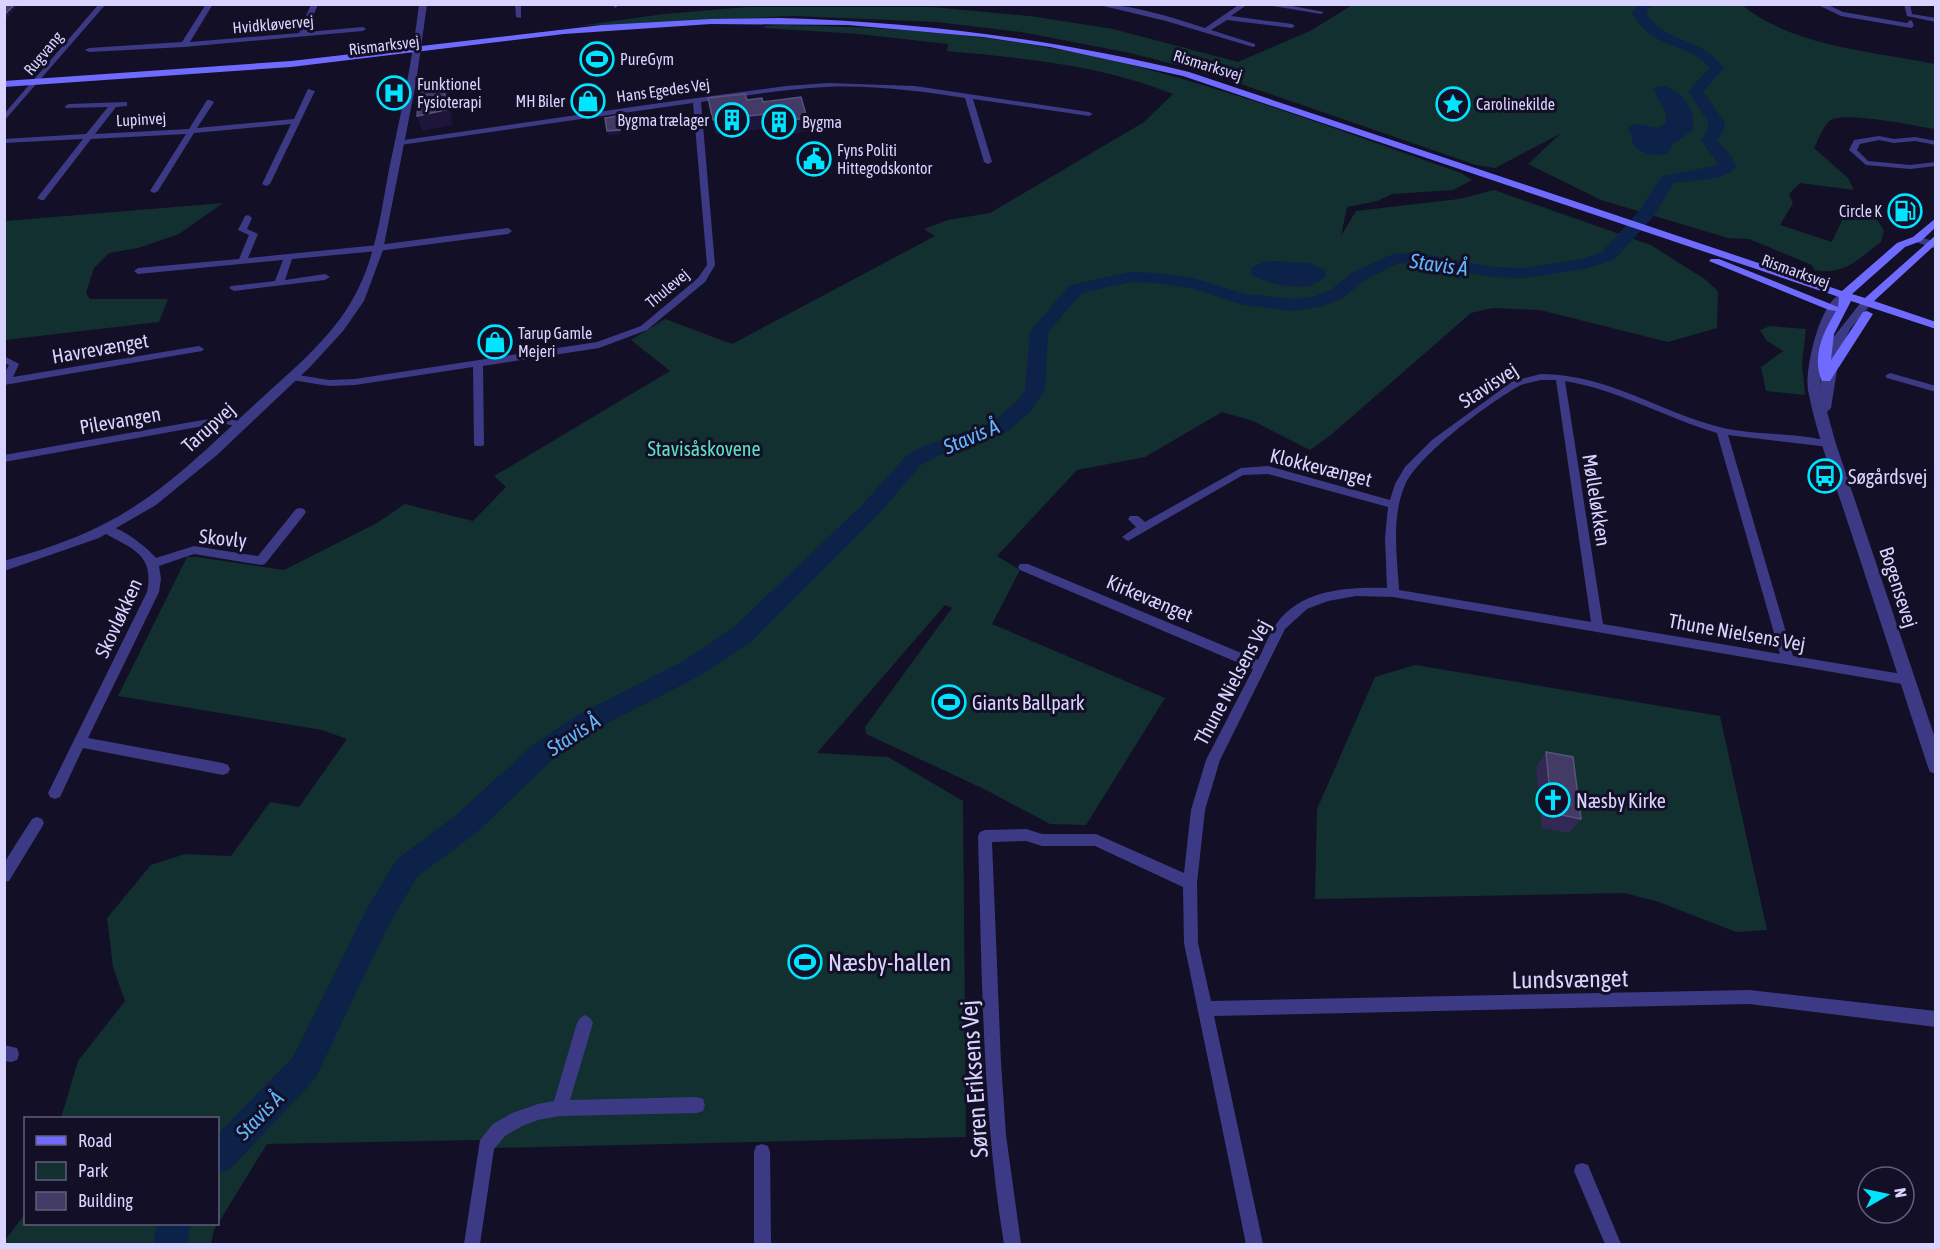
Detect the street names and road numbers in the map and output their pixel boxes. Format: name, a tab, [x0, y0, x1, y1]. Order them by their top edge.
street label: Hvidkløvervej	[232, 11, 314, 38]
street label: Rugvang	[20, 28, 67, 79]
street label: Rismarksvej	[348, 32, 420, 59]
street label: Rismarksvej	[1171, 46, 1245, 85]
street label: Hans Egedes Vej	[615, 75, 711, 106]
street label: Lupinvej	[115, 109, 167, 130]
street label: Rismarksvej	[1759, 250, 1832, 293]
street label: Thulevej	[642, 265, 693, 312]
street label: Havrevænget	[50, 328, 150, 368]
street label: Stavisvej	[1454, 358, 1522, 412]
street label: Tarupvej	[177, 397, 239, 457]
street label: Pilevangen	[78, 402, 162, 438]
street label: Klokkevænget	[1268, 443, 1375, 491]
street label: Mølleløkken	[1578, 452, 1616, 548]
street label: Skovly	[198, 524, 248, 552]
street label: Bogensevej	[1875, 544, 1923, 630]
street label: Kirkevænget	[1103, 570, 1197, 627]
street label: Skovløkken	[90, 575, 146, 661]
street label: Thune Nielsens Vej	[1667, 609, 1807, 655]
street label: Thune Nielsens Vej	[1189, 615, 1275, 749]
street label: Lundsvænget	[1511, 964, 1629, 994]
street label: Søren Eriksens Vej	[955, 999, 993, 1159]

